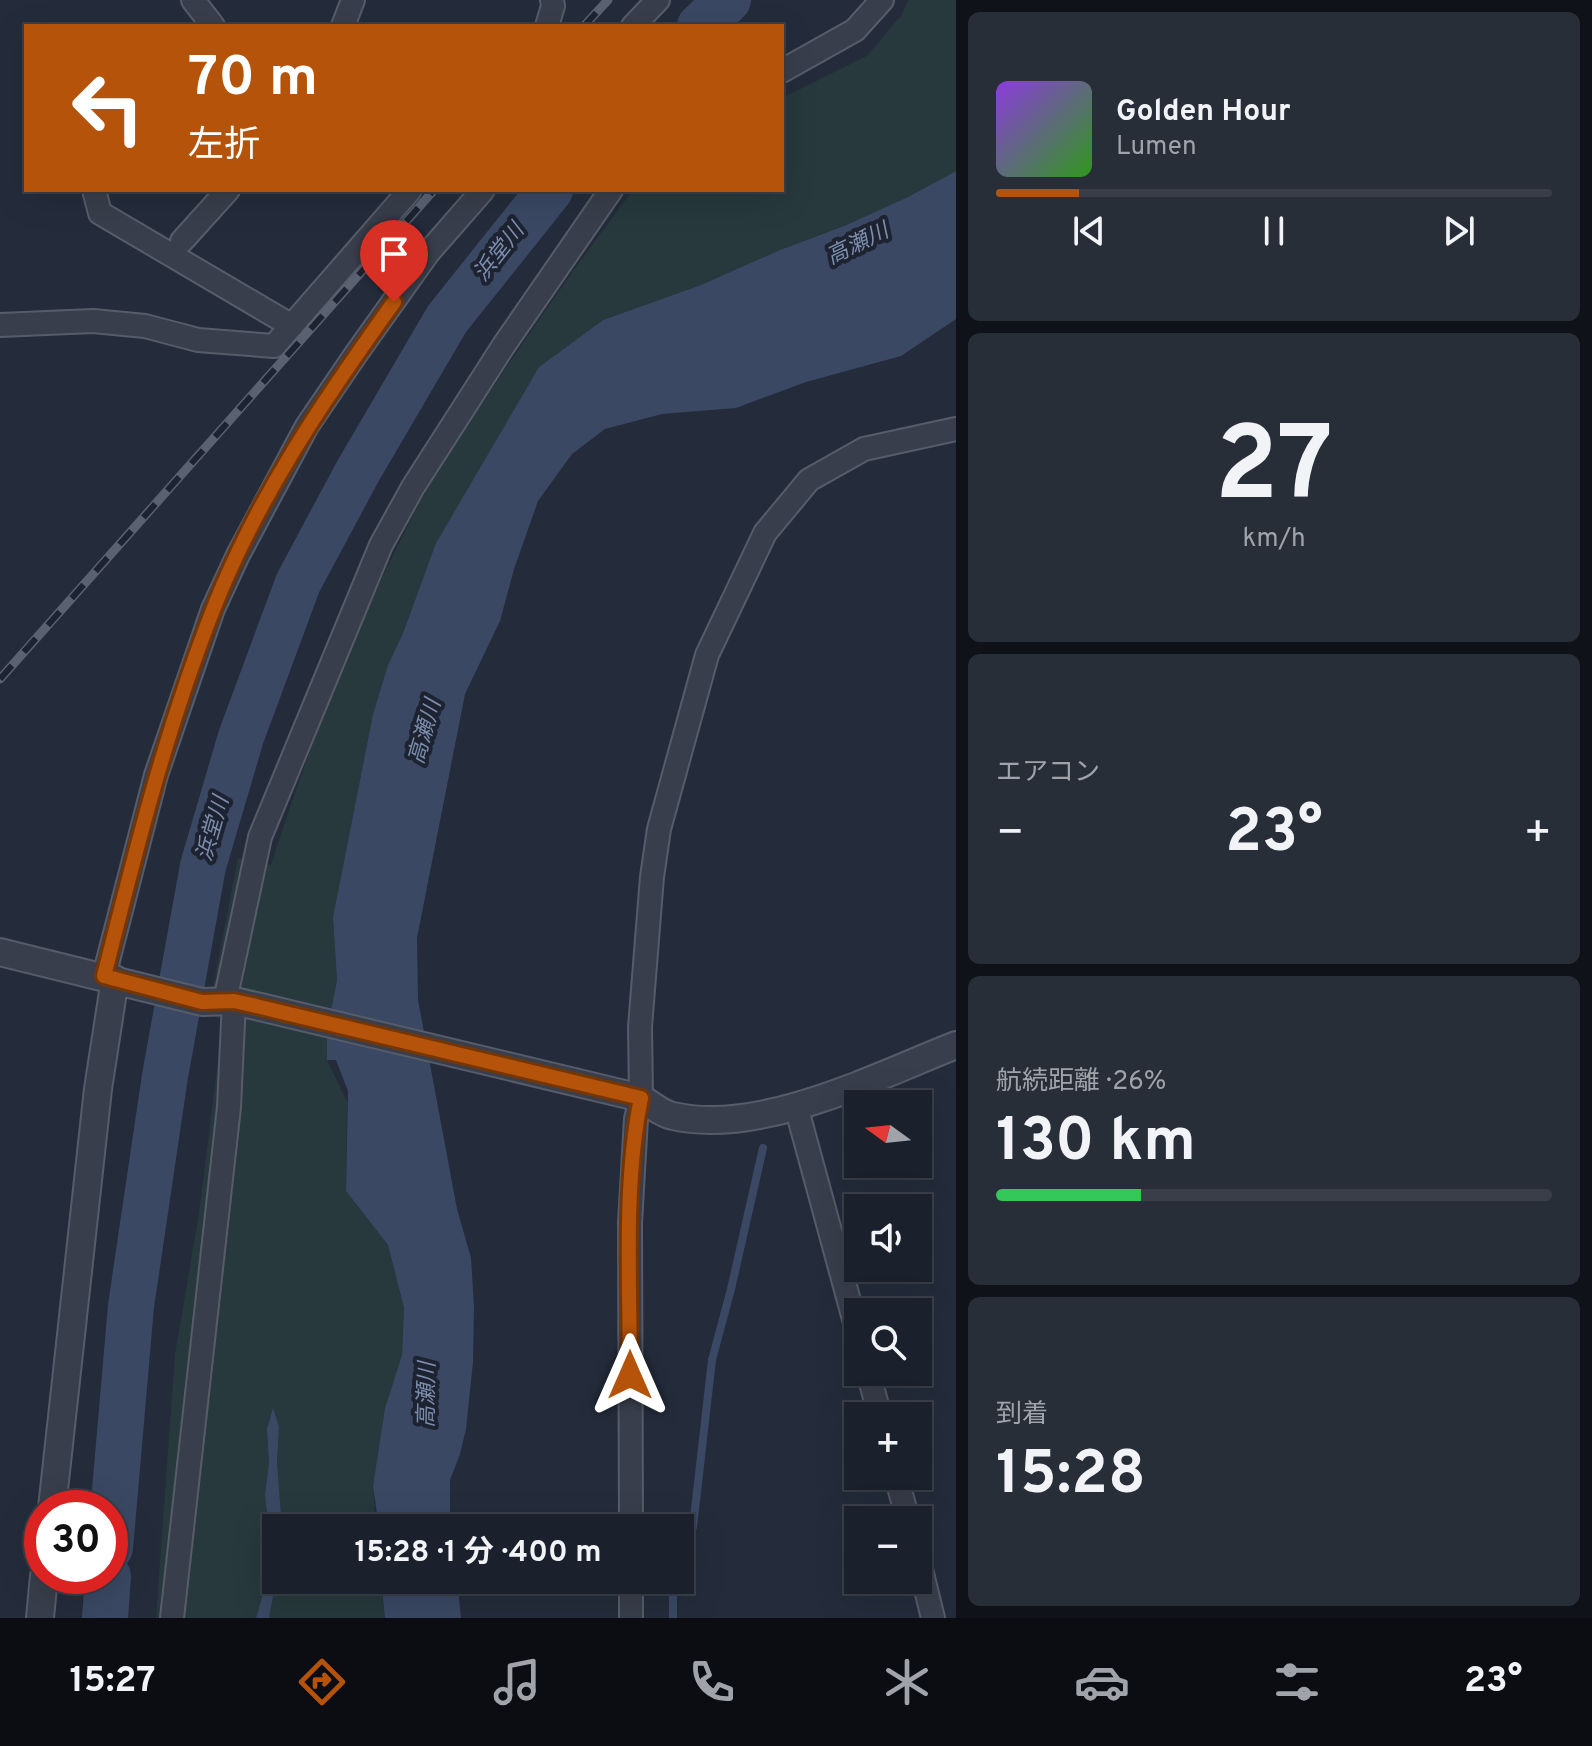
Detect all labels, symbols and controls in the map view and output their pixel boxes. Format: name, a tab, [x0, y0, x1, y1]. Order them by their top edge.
text: 70 m	[188, 45, 318, 115]
icon: left	[56, 56, 160, 160]
text: Golden Hour	[1116, 94, 1290, 131]
text: 左折	[188, 124, 260, 170]
text: Lumen	[1116, 131, 1197, 164]
icon: previous	[1067, 209, 1111, 253]
icon: pause	[1252, 209, 1296, 253]
icon: next	[1437, 209, 1481, 253]
water label: 浜堂川	[469, 217, 532, 287]
water label: 高瀬川	[822, 218, 895, 272]
pin	[360, 220, 428, 302]
icon: arrive	[372, 232, 416, 276]
text: 27	[1215, 405, 1333, 537]
text: km/h	[1242, 523, 1306, 556]
water label: 高瀬川	[404, 695, 449, 767]
text: エアコン	[996, 757, 1100, 790]
water label: 浜堂川	[192, 792, 237, 864]
text: 23°	[1225, 797, 1323, 873]
text: −	[996, 807, 1024, 863]
text: +	[1524, 807, 1552, 863]
text: 航続距離 · 26%	[996, 1066, 1166, 1099]
north arrow	[844, 1090, 932, 1178]
map controls	[844, 1090, 932, 1594]
text: 130 km	[996, 1106, 1196, 1182]
button: sound	[844, 1194, 932, 1282]
button: search	[844, 1298, 932, 1386]
position arrow	[588, 1333, 672, 1417]
water label: 高瀬川	[414, 1360, 442, 1428]
text: 到着	[996, 1399, 1048, 1432]
button: +	[844, 1402, 932, 1490]
text: 15:28	[996, 1439, 1146, 1515]
speed limit sign: 30	[24, 1490, 128, 1594]
button: −	[844, 1506, 932, 1594]
text: 15:28 · 1 分 · 400 m	[355, 1535, 601, 1572]
icon: directions	[294, 1654, 350, 1710]
icon: music	[489, 1654, 545, 1710]
icon: phone	[684, 1654, 740, 1710]
icon: climate	[879, 1654, 935, 1710]
icon: car	[1074, 1654, 1130, 1710]
icon: filters	[1269, 1654, 1325, 1710]
text: 15:27	[69, 1659, 156, 1705]
text: 23°	[1464, 1659, 1523, 1705]

